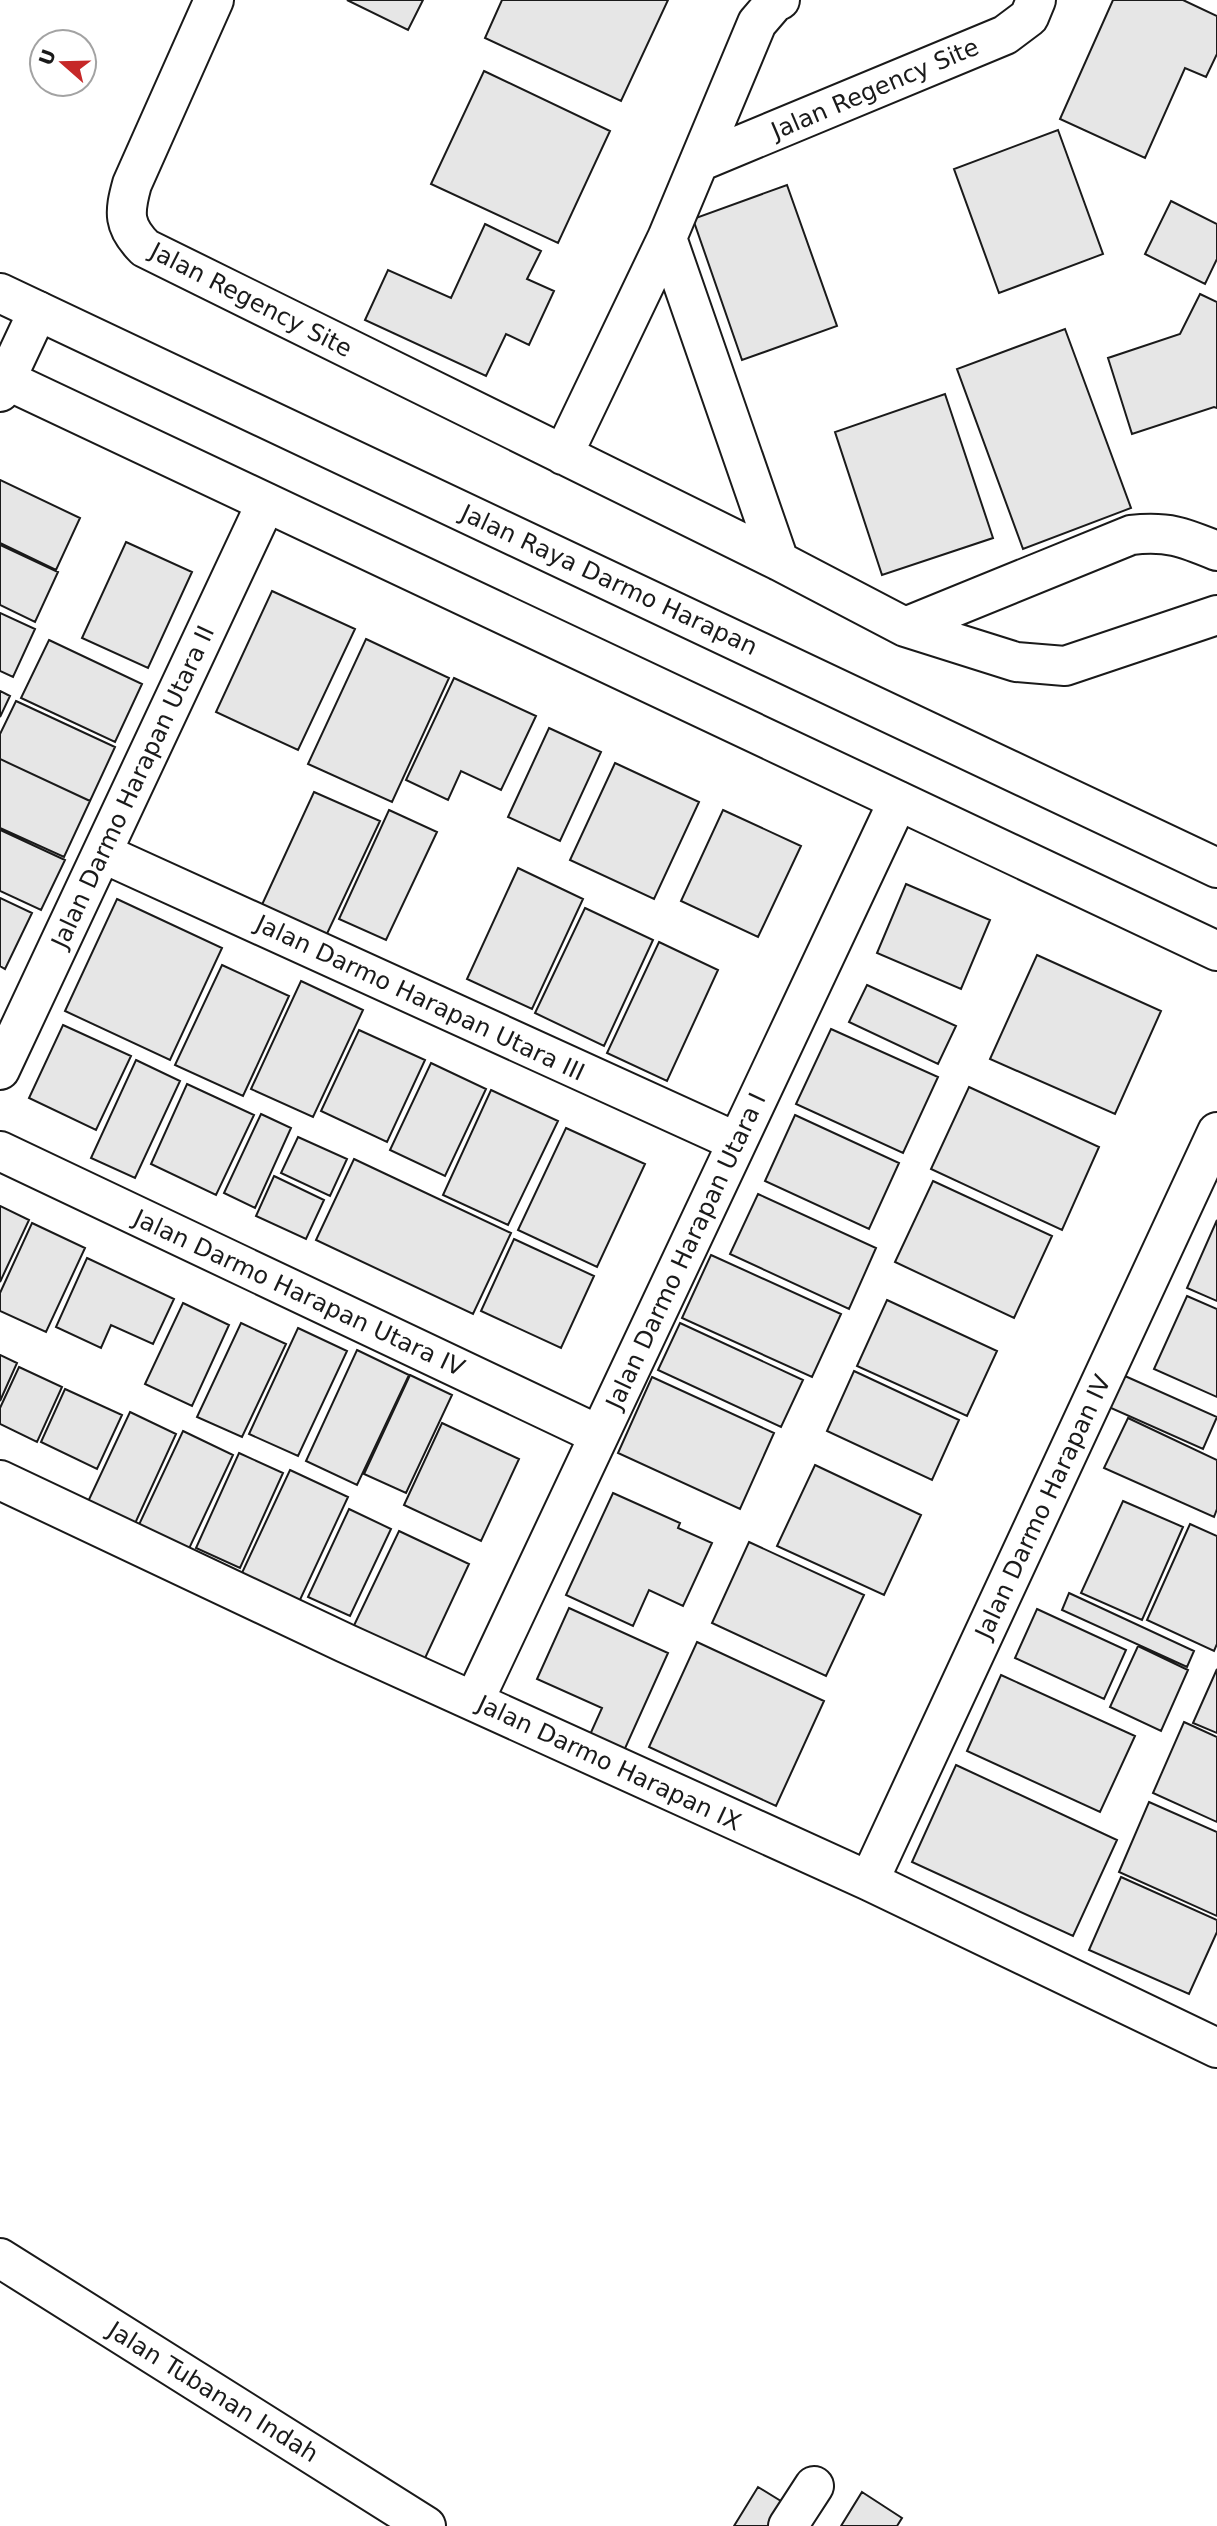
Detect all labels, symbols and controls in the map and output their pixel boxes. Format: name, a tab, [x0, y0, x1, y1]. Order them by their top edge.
north arrow	[28, 28, 98, 98]
street label: Jalan Regency Site	[765, 33, 983, 146]
text: U	[34, 46, 60, 68]
street label: Jalan Regency Site	[144, 236, 357, 363]
street label: Jalan Raya Darmo Harapan	[454, 498, 762, 661]
street label: Jalan Darmo Harapan Utara II	[45, 621, 220, 954]
street label: Jalan Darmo Harapan Utara III	[249, 908, 589, 1087]
street label: Jalan Darmo Harapan Utara I	[599, 1089, 772, 1415]
street label: Jalan Darmo Harapan Utara IV	[127, 1203, 469, 1382]
street label: Jalan Darmo Harapan IV	[969, 1370, 1117, 1645]
street label: Jalan Darmo Harapan IX	[471, 1689, 745, 1837]
street label: Jalan Tubanan Indah	[101, 2315, 323, 2468]

